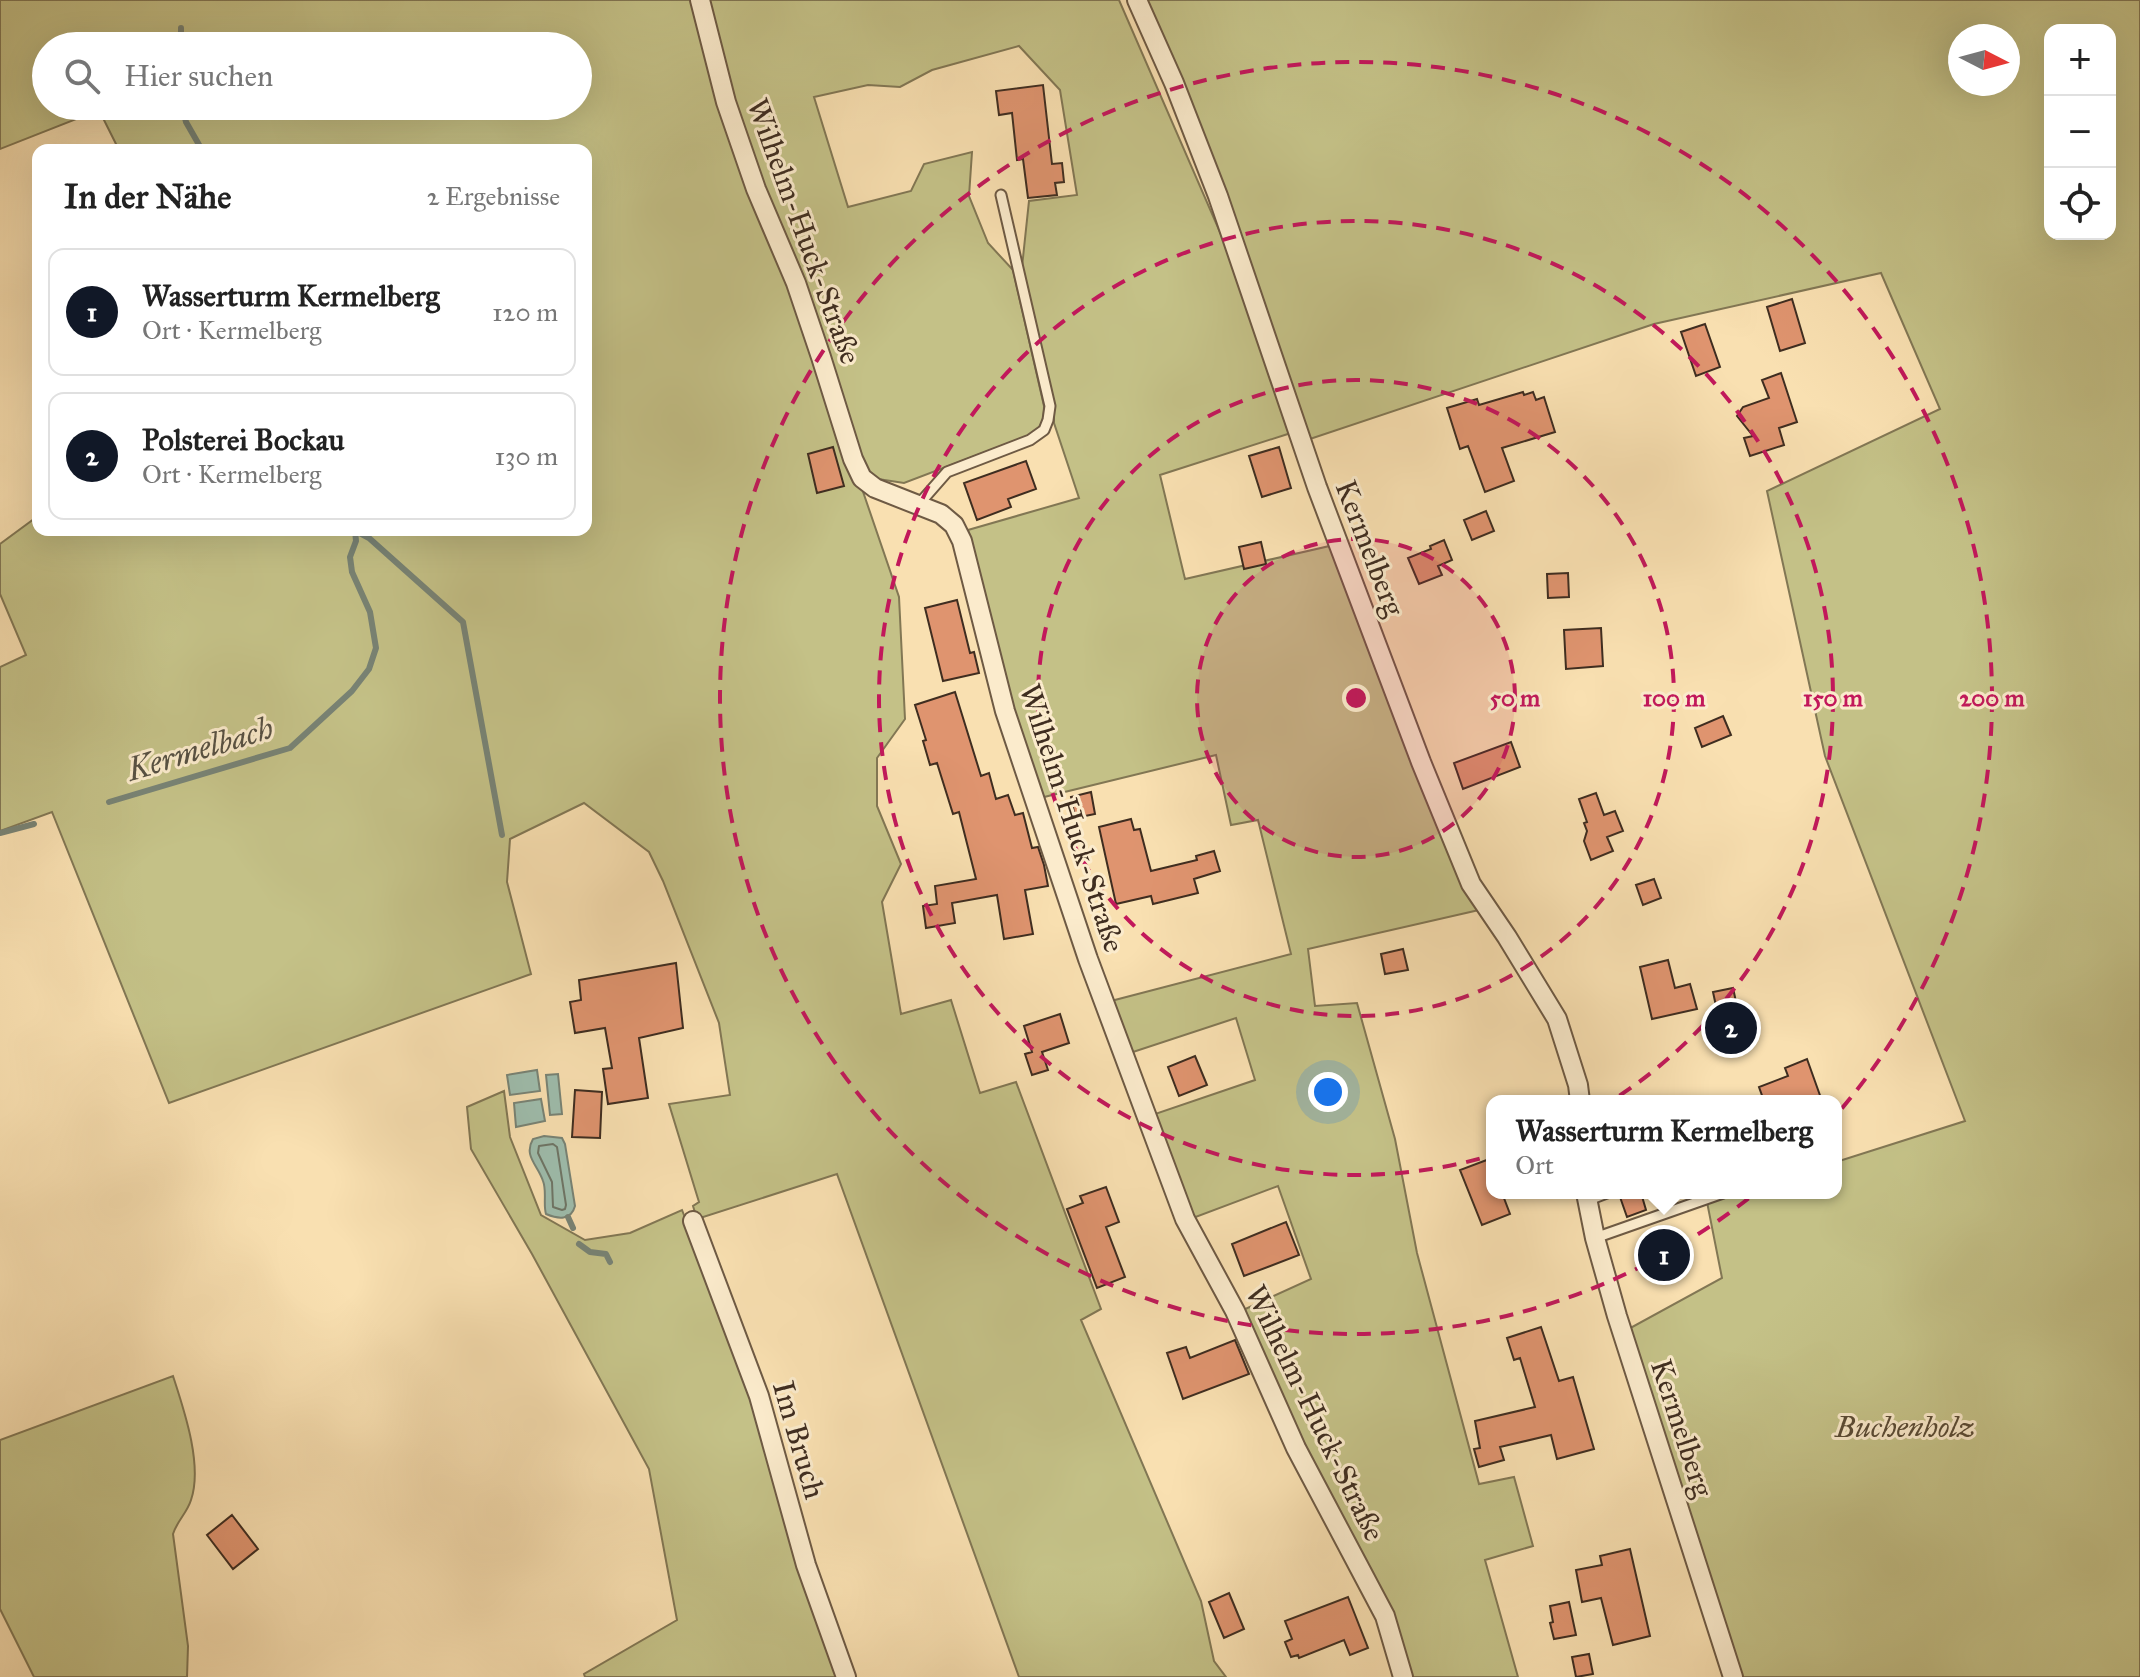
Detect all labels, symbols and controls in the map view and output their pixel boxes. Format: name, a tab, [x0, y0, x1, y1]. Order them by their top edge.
north arrow	[1948, 24, 2020, 96]
map controls	[2044, 24, 2116, 240]
button: +	[2044, 24, 2116, 96]
search box	[32, 32, 592, 120]
icon: search	[60, 54, 104, 98]
text: Hier suchen	[124, 58, 273, 94]
street label: Wilhelm-Huck-Straße	[739, 93, 869, 369]
button: −	[2044, 96, 2116, 168]
button: locate	[2044, 168, 2116, 240]
text: In der Nähe	[64, 176, 231, 217]
text: 2 Ergebnisse	[427, 180, 560, 212]
text: Wasserturm Kermelberg	[142, 278, 440, 314]
text: 1	[87, 296, 97, 328]
text: 120 m	[492, 296, 558, 328]
text: Ort · Kermelberg	[142, 314, 321, 346]
text: Polsterei Bockau	[142, 422, 345, 458]
text: 2	[86, 440, 98, 472]
text: 130 m	[495, 440, 558, 472]
text: Ort · Kermelberg	[142, 458, 321, 490]
street label: Kermelberg	[1328, 475, 1413, 622]
street label: Wilhelm-Huck-Straße	[1012, 679, 1132, 957]
text: 50 m	[1490, 683, 1541, 713]
text: 100 m	[1643, 683, 1706, 713]
text: 150 m	[1803, 683, 1864, 713]
text: 200 m	[1959, 683, 2025, 713]
centre of rings	[1342, 684, 1370, 712]
water label: Kermelbach	[120, 708, 278, 790]
pin: 2	[1705, 998, 1757, 1058]
your location	[1308, 1072, 1348, 1112]
popup	[1486, 1095, 1842, 1199]
text: Wasserturm Kermelberg	[1515, 1113, 1813, 1149]
text: Ort	[1515, 1149, 1554, 1181]
pin: 1	[1638, 1225, 1690, 1285]
street label: Wilhelm-Huck-Straße	[1237, 1279, 1393, 1547]
street label: Kermelberg	[1643, 1355, 1721, 1502]
street label: Im Bruch	[765, 1377, 833, 1503]
park label: Buchenholz	[1833, 1409, 1975, 1445]

